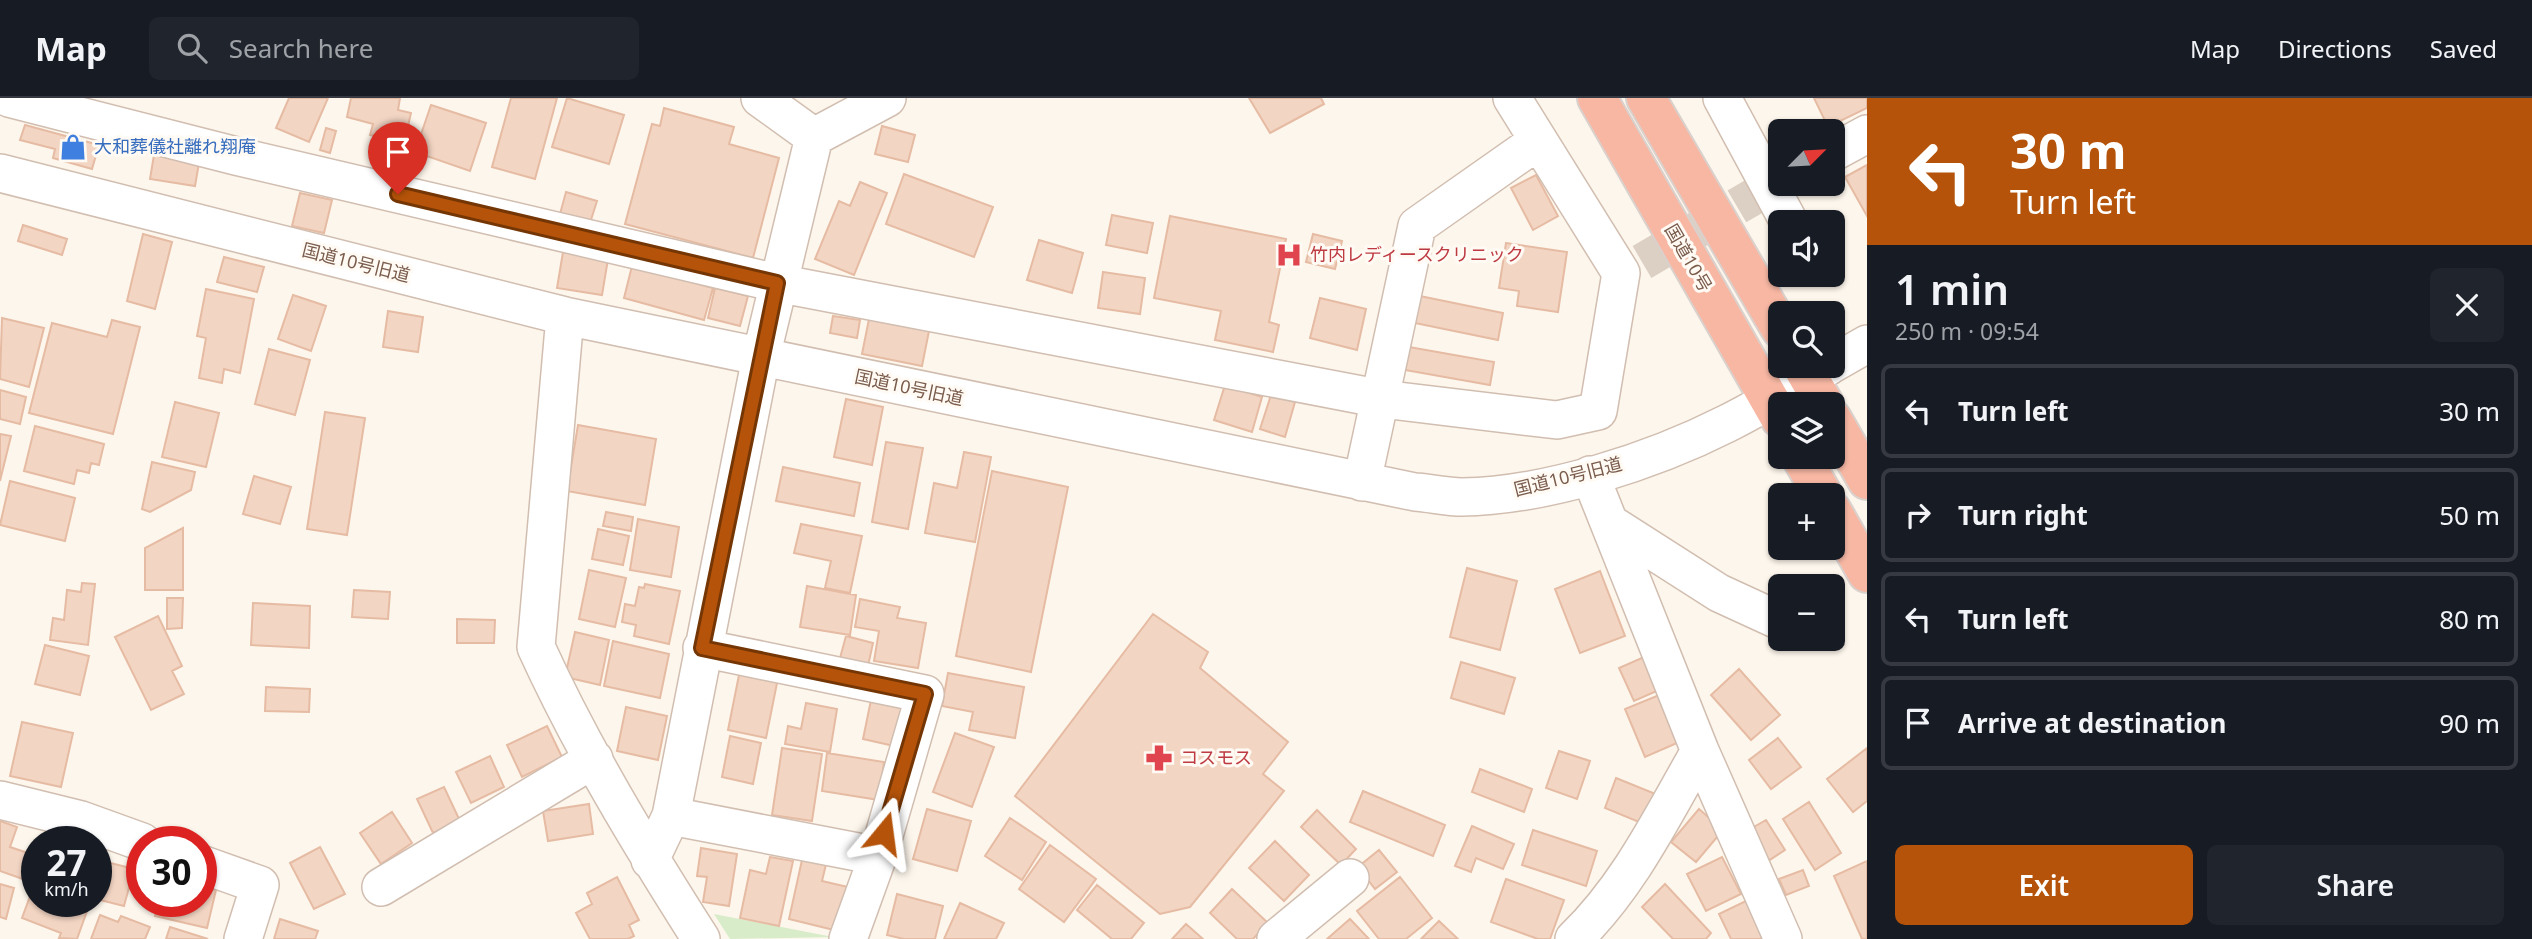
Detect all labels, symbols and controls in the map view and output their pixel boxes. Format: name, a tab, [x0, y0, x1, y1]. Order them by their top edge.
search box	[149, 17, 639, 80]
text: Map	[35, 26, 107, 71]
icon: search	[173, 29, 211, 67]
text: Search here	[229, 30, 373, 66]
text: Map	[2190, 32, 2240, 65]
text: Directions	[2278, 32, 2392, 65]
text: Saved	[2430, 32, 2497, 65]
text: 30 m	[2010, 117, 2127, 183]
north arrow	[1768, 119, 1844, 196]
map controls	[1768, 119, 1845, 651]
pin	[368, 122, 428, 194]
icon: left	[1895, 126, 1986, 217]
shop icon: 大和葬儀社離れ翔庵	[58, 132, 88, 162]
icon: arrive	[379, 133, 417, 171]
place label: 大和葬儀社離れ翔庵	[94, 134, 256, 158]
text: Turn left	[2010, 180, 2136, 223]
button: sound	[1768, 210, 1845, 287]
street label: 国道10号	[1660, 219, 1718, 296]
street label: 国道10号旧道	[300, 237, 413, 287]
hospital icon: 竹内レディースクリニック	[1274, 240, 1304, 270]
place label: 竹内レディースクリニック	[1310, 242, 1524, 266]
text: 1 min	[1895, 260, 2009, 317]
button: close	[2430, 268, 2504, 342]
button: search	[1768, 301, 1845, 378]
text: 250 m · 09:54	[1895, 315, 2039, 347]
street label: 国道10号旧道	[853, 364, 966, 410]
button: layers	[1768, 392, 1845, 469]
icon: left	[1899, 392, 1937, 430]
text: Turn left	[1958, 393, 2069, 429]
text: 30 m	[2439, 393, 2500, 429]
street label: 国道10号旧道	[1511, 451, 1624, 501]
button: +	[1768, 483, 1845, 560]
icon: right	[1899, 496, 1937, 534]
text: Turn right	[1958, 497, 2088, 533]
text: 50 m	[2439, 497, 2500, 533]
button: −	[1768, 574, 1845, 651]
icon: left	[1899, 600, 1937, 638]
text: Turn left	[1958, 601, 2069, 637]
text: 80 m	[2439, 601, 2500, 637]
icon: arrive	[1899, 704, 1937, 742]
text: Arrive at destination	[1958, 705, 2227, 741]
text: 90 m	[2439, 705, 2500, 741]
pharmacy icon: コスモス	[1144, 743, 1174, 773]
place label: コスモス	[1180, 745, 1252, 769]
position arrow	[847, 796, 921, 870]
speed limit sign: 30	[126, 826, 217, 917]
text: 27	[46, 839, 87, 886]
button: Exit	[1895, 845, 2193, 925]
button: Share	[2207, 845, 2504, 925]
text: km/h	[44, 877, 89, 901]

